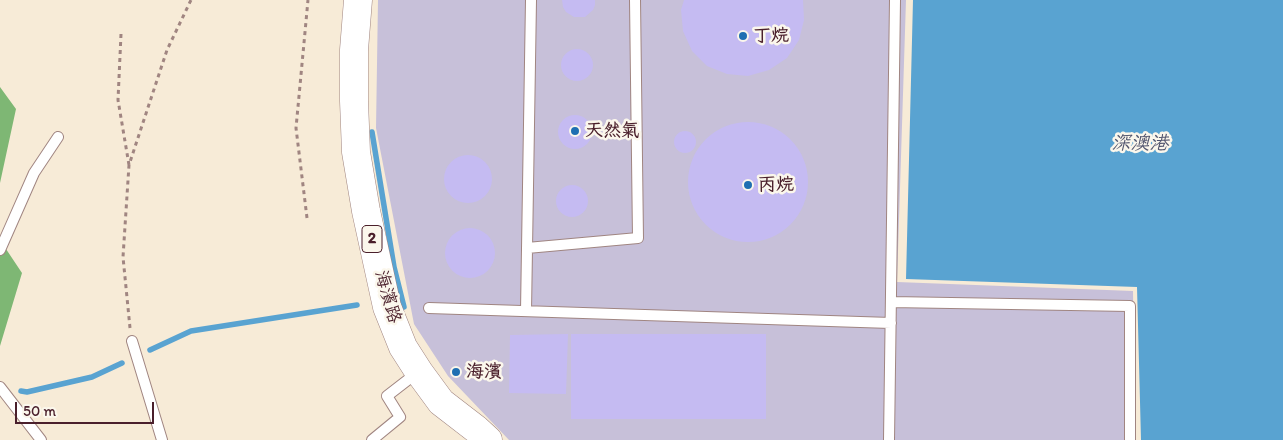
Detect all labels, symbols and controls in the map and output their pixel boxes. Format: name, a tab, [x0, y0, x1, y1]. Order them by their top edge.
place label: 丁烷	[753, 25, 789, 47]
marker: 丁烷	[737, 30, 749, 42]
place label: 天然氣	[585, 120, 639, 142]
marker: 天然氣	[569, 125, 581, 137]
water label: 深澳港	[1112, 133, 1168, 155]
place label: 丙烷	[758, 174, 794, 196]
marker: 丙烷	[742, 179, 754, 191]
road number: 2	[362, 225, 382, 252]
street label: 海濱路	[369, 268, 405, 326]
place label: 海濱	[466, 361, 502, 383]
marker: 海濱	[450, 366, 462, 378]
scale bar	[18, 392, 156, 424]
text: 50 m	[23, 402, 56, 420]

